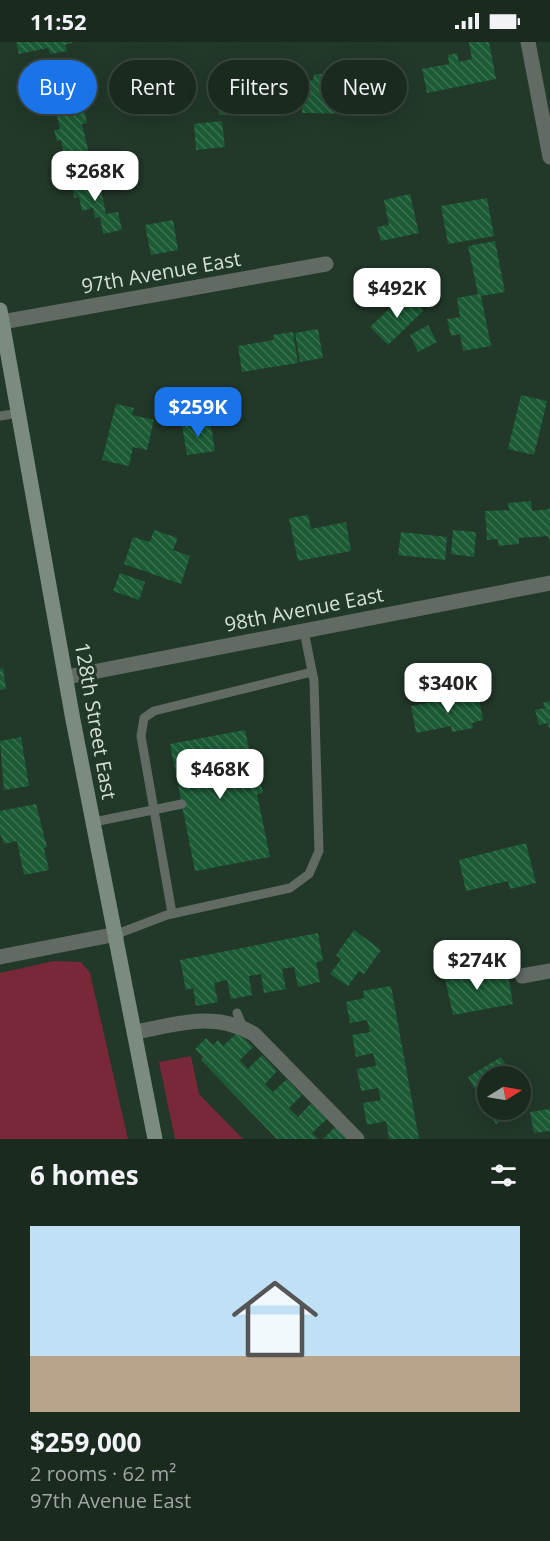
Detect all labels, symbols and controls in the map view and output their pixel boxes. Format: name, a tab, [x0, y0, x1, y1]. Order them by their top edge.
text: 11:52	[30, 6, 87, 36]
chip: Buy	[18, 60, 97, 114]
chip: Rent	[109, 60, 196, 114]
chip: Filters	[208, 60, 309, 114]
chip: New	[321, 60, 407, 114]
pin: $268K	[53, 151, 137, 202]
text: $268K	[65, 157, 125, 184]
street label: 97th Avenue East	[79, 245, 243, 299]
pin: $492K	[355, 268, 439, 319]
text: $492K	[367, 274, 427, 301]
pin: $259K	[156, 387, 240, 438]
text: $259K	[168, 393, 228, 420]
street label: 98th Avenue East	[222, 580, 386, 638]
street label: 128th Street East	[69, 640, 123, 802]
pin: $340K	[406, 663, 490, 714]
text: $340K	[418, 669, 478, 696]
pin: $468K	[178, 749, 262, 800]
text: $468K	[190, 755, 250, 782]
pin: $274K	[435, 940, 519, 991]
text: $274K	[447, 946, 507, 973]
north arrow	[477, 1066, 531, 1120]
map controls	[477, 1066, 531, 1120]
text: 6 homes	[30, 1157, 139, 1193]
icon: filters	[487, 1159, 520, 1192]
icon: home	[221, 1265, 329, 1373]
text: $259,000	[30, 1424, 141, 1460]
text: 2 rooms · 62 m²	[30, 1460, 176, 1487]
text: 97th Avenue East	[30, 1487, 191, 1514]

